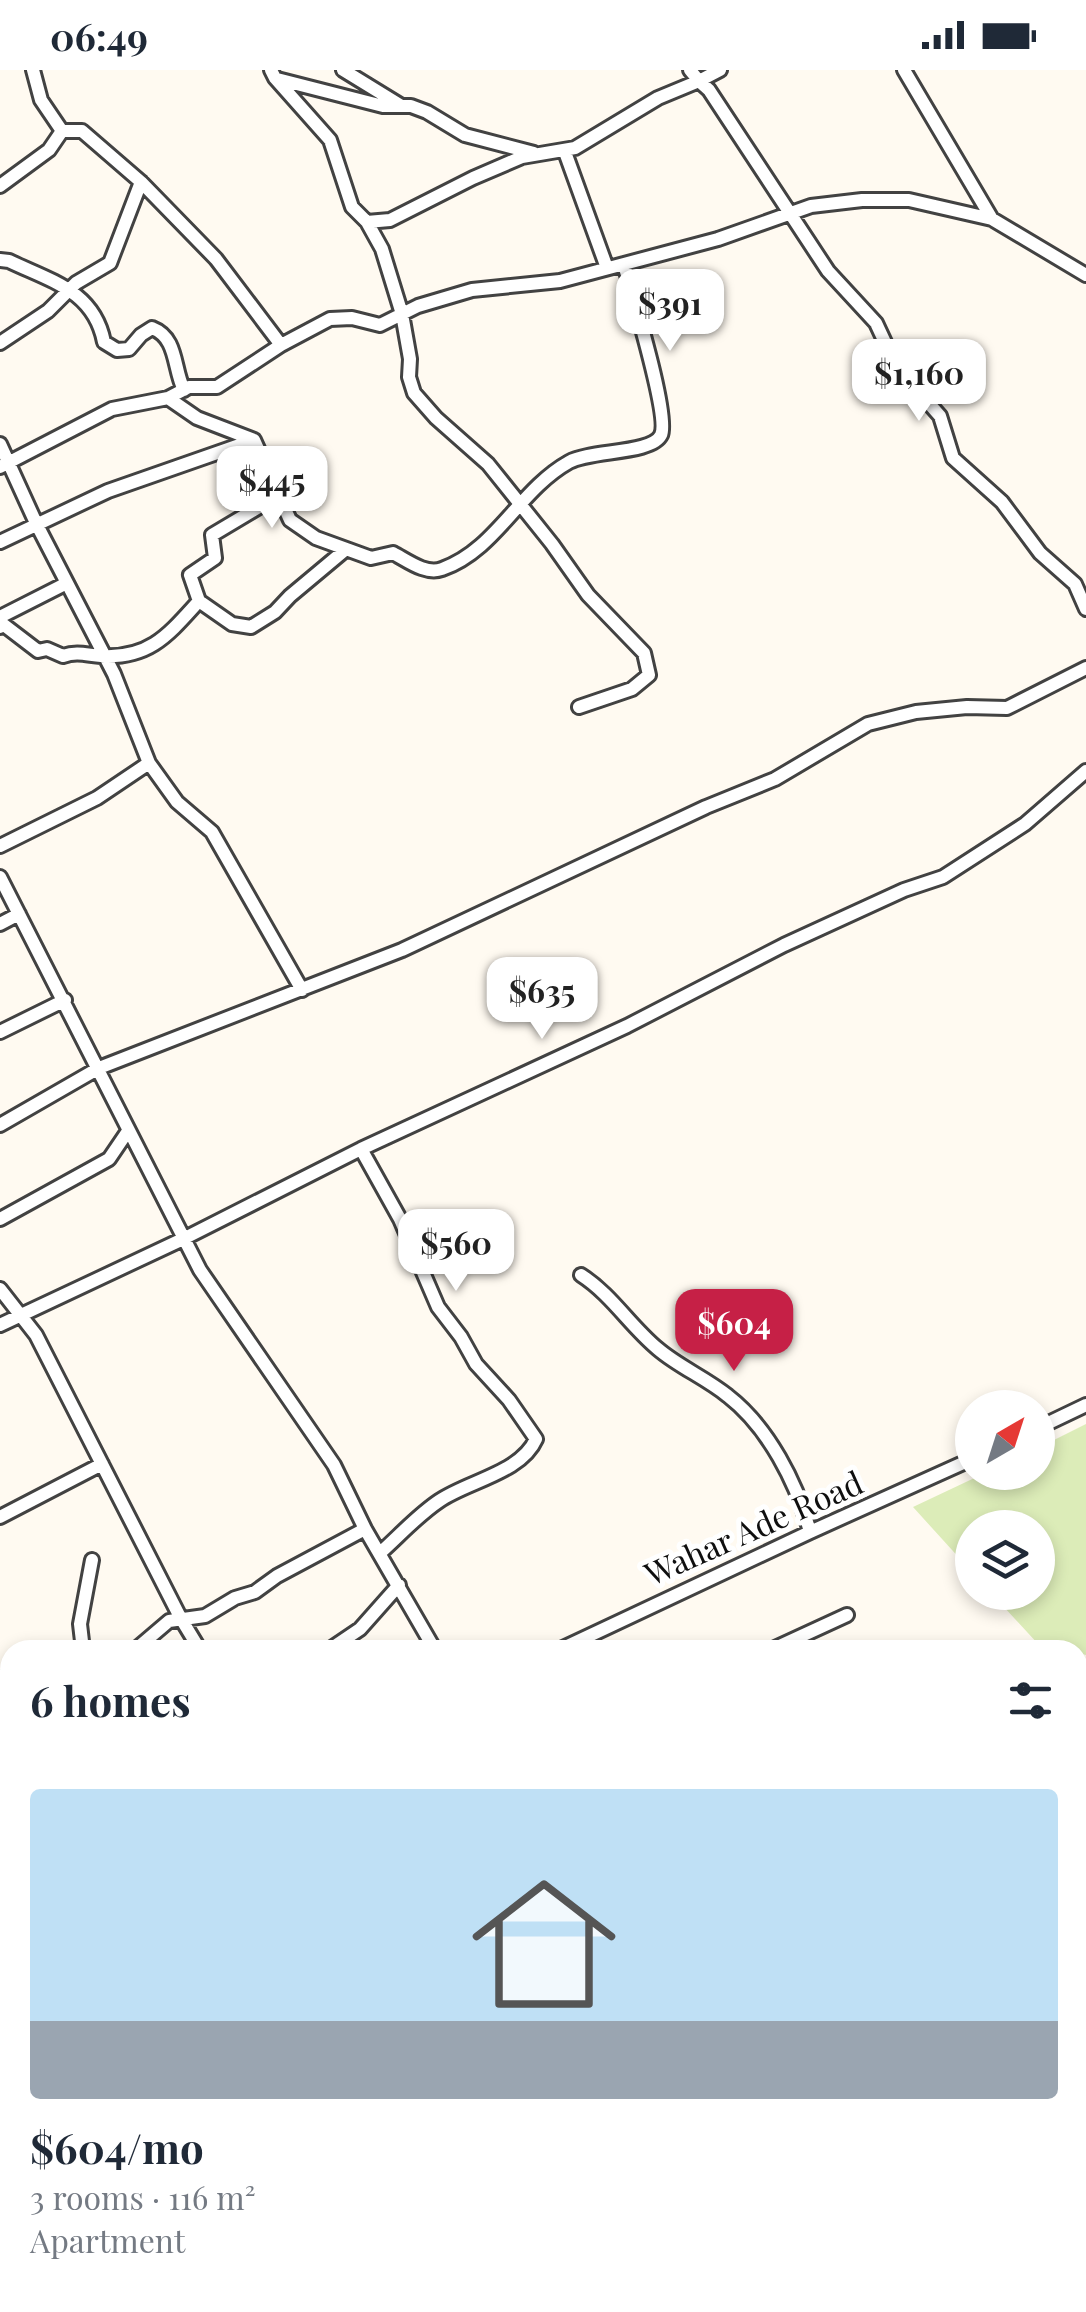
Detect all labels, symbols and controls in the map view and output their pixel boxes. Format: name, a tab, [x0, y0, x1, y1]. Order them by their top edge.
text: 06:49	[50, 10, 148, 61]
pin: $391	[611, 269, 729, 354]
text: $391	[638, 280, 702, 323]
pin: $1,160	[838, 339, 1000, 424]
text: $1,160	[874, 350, 964, 393]
pin: $445	[213, 446, 331, 531]
text: $445	[239, 457, 305, 500]
pin: $635	[483, 957, 601, 1042]
text: $635	[509, 968, 575, 1011]
pin: $560	[397, 1209, 515, 1294]
text: $560	[420, 1220, 492, 1263]
pin: $604	[675, 1289, 793, 1374]
text: $604	[697, 1300, 771, 1343]
north arrow	[955, 1390, 1055, 1490]
map controls	[955, 1390, 1055, 1610]
street label: Wahar Ade Road	[636, 1459, 869, 1594]
button: layers	[955, 1510, 1055, 1610]
text: 6 homes	[30, 1672, 191, 1728]
icon: filters	[1003, 1673, 1058, 1728]
icon: home	[454, 1854, 634, 2034]
text: $604/mo	[30, 2119, 204, 2175]
text: 3 rooms · 116 m²	[30, 2175, 256, 2218]
text: Apartment	[30, 2218, 185, 2261]

